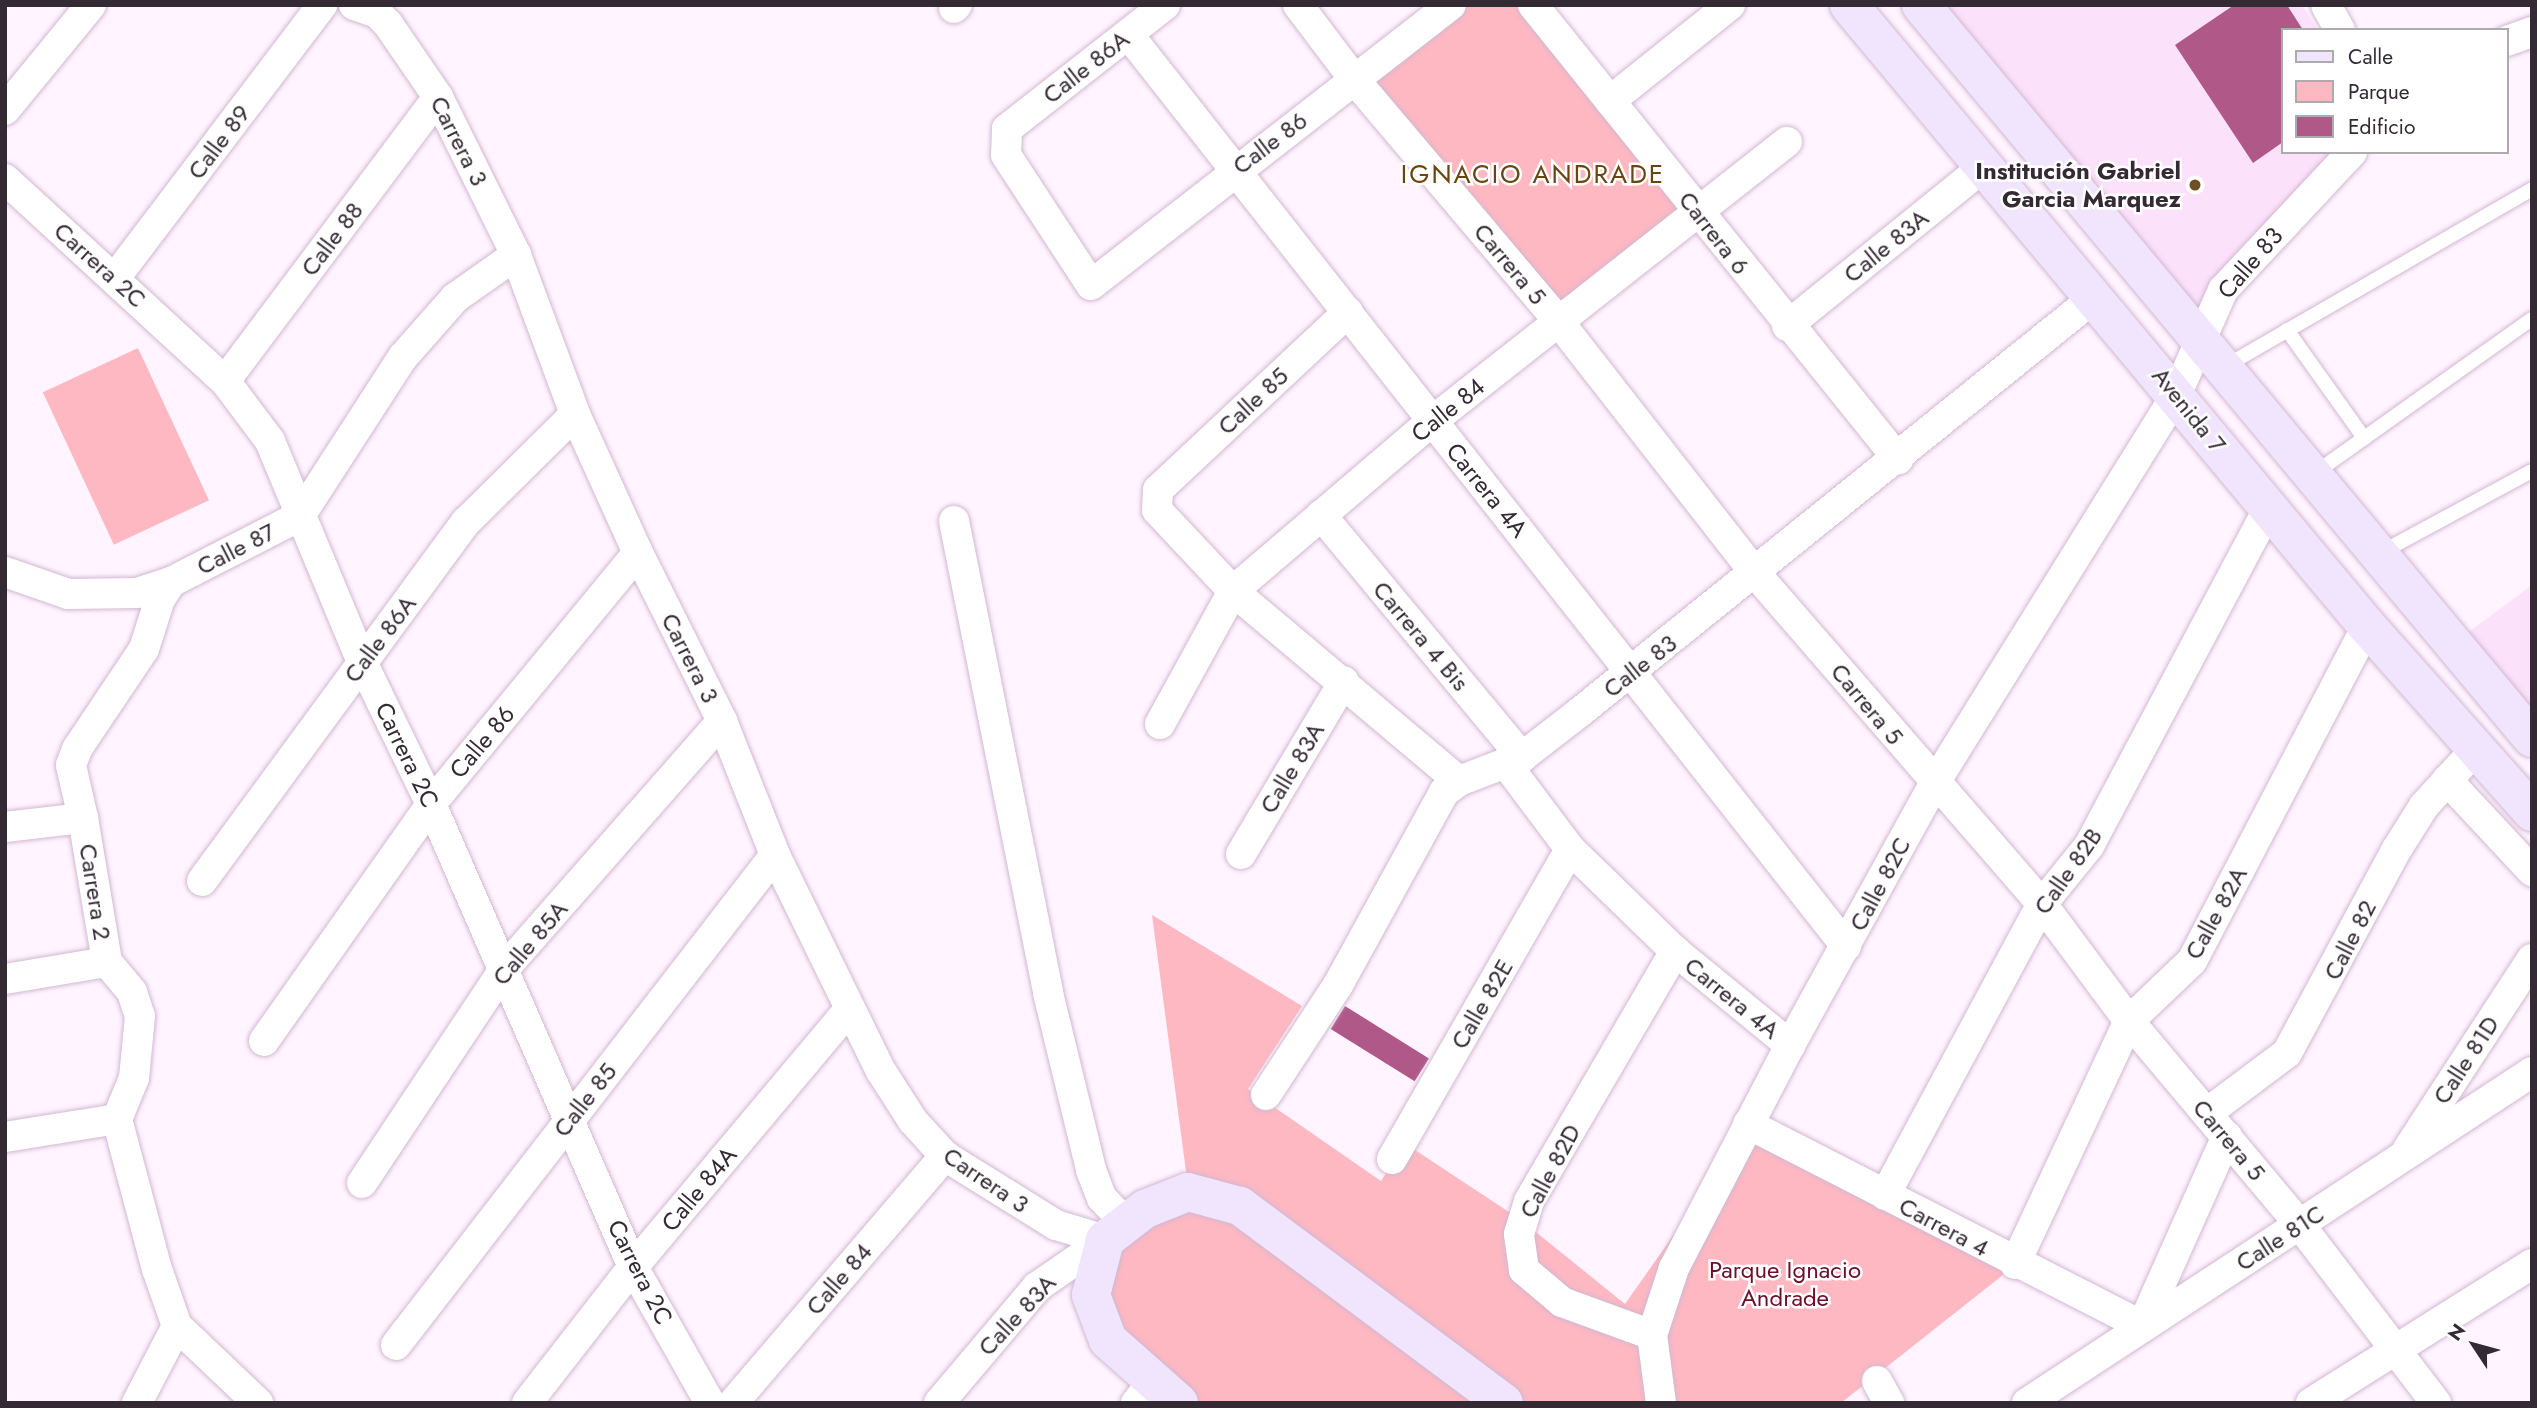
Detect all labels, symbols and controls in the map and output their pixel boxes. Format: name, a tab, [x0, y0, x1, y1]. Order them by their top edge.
street label: Calle 86A	[1037, 24, 1135, 110]
legend	[2282, 28, 2509, 154]
text: Calle	[2348, 42, 2393, 72]
text: Parque	[2348, 77, 2410, 107]
street label: Carrera 3	[424, 91, 494, 191]
street label: Calle 89	[182, 99, 256, 185]
street label: Calle 86	[1227, 106, 1313, 180]
text: Edificio	[2348, 112, 2415, 142]
place label: Institución Gabriel Garcia Marquez	[1975, 157, 2181, 213]
district label: IGNACIO ANDRADE	[1403, 159, 1663, 191]
marker: Institución Gabriel Garcia Marquez	[2187, 177, 2203, 193]
street label: Carrera 6	[1673, 186, 1755, 280]
street label: Calle 88	[295, 196, 369, 282]
street label: Calle 83A	[1838, 203, 1934, 289]
street label: Carrera 2C	[48, 216, 152, 314]
street label: Carrera 5	[1468, 218, 1552, 310]
street label: Calle 83	[2211, 222, 2289, 304]
street label: Calle 85	[1212, 361, 1294, 441]
street label: Avenida 7	[2146, 362, 2232, 458]
street label: Calle 84	[1406, 372, 1490, 448]
street label: Carrera 4A	[1440, 437, 1534, 543]
street label: Calle 87	[192, 517, 280, 581]
street label: Carrera 4 Bis	[1367, 575, 1475, 697]
street label: Calle 86A	[338, 590, 422, 688]
street label: Carrera 3	[655, 608, 725, 708]
street label: Calle 83	[1598, 629, 1682, 703]
street label: Carrera 5	[1825, 658, 1909, 750]
street label: Carrera 2C	[369, 698, 445, 812]
street label: Calle 86	[443, 700, 521, 784]
street label: Calle 83A	[1254, 718, 1330, 818]
street label: Calle 82B	[2028, 822, 2108, 920]
street label: Calle 82C	[1843, 832, 1917, 936]
street label: Carrera 2	[73, 842, 117, 942]
street label: Calle 82A	[2179, 862, 2253, 964]
street label: Calle 85A	[486, 895, 574, 991]
street label: Calle 82	[2318, 895, 2382, 985]
street label: Carrera 4A	[1679, 951, 1785, 1045]
street label: Calle 82E	[1445, 954, 1519, 1054]
street label: Calle 81D	[2427, 1011, 2505, 1109]
street label: Calle 85	[547, 1058, 623, 1142]
street label: Carrera 5	[2187, 1094, 2271, 1186]
street label: Calle 82D	[1513, 1119, 1587, 1223]
street label: Calle 84A	[655, 1141, 743, 1237]
street label: Carrera 3	[938, 1141, 1034, 1219]
street label: Carrera 4	[1894, 1191, 1994, 1263]
street label: Calle 81C	[2231, 1199, 2329, 1277]
street label: Carrera 2C	[601, 1215, 679, 1329]
street label: Calle 84	[800, 1237, 878, 1321]
park label: Parque Ignacio Andrade	[1709, 1256, 1861, 1312]
street label: Calle 83A	[972, 1269, 1062, 1361]
north arrow	[2439, 1310, 2509, 1380]
text: N	[2441, 1318, 2472, 1346]

